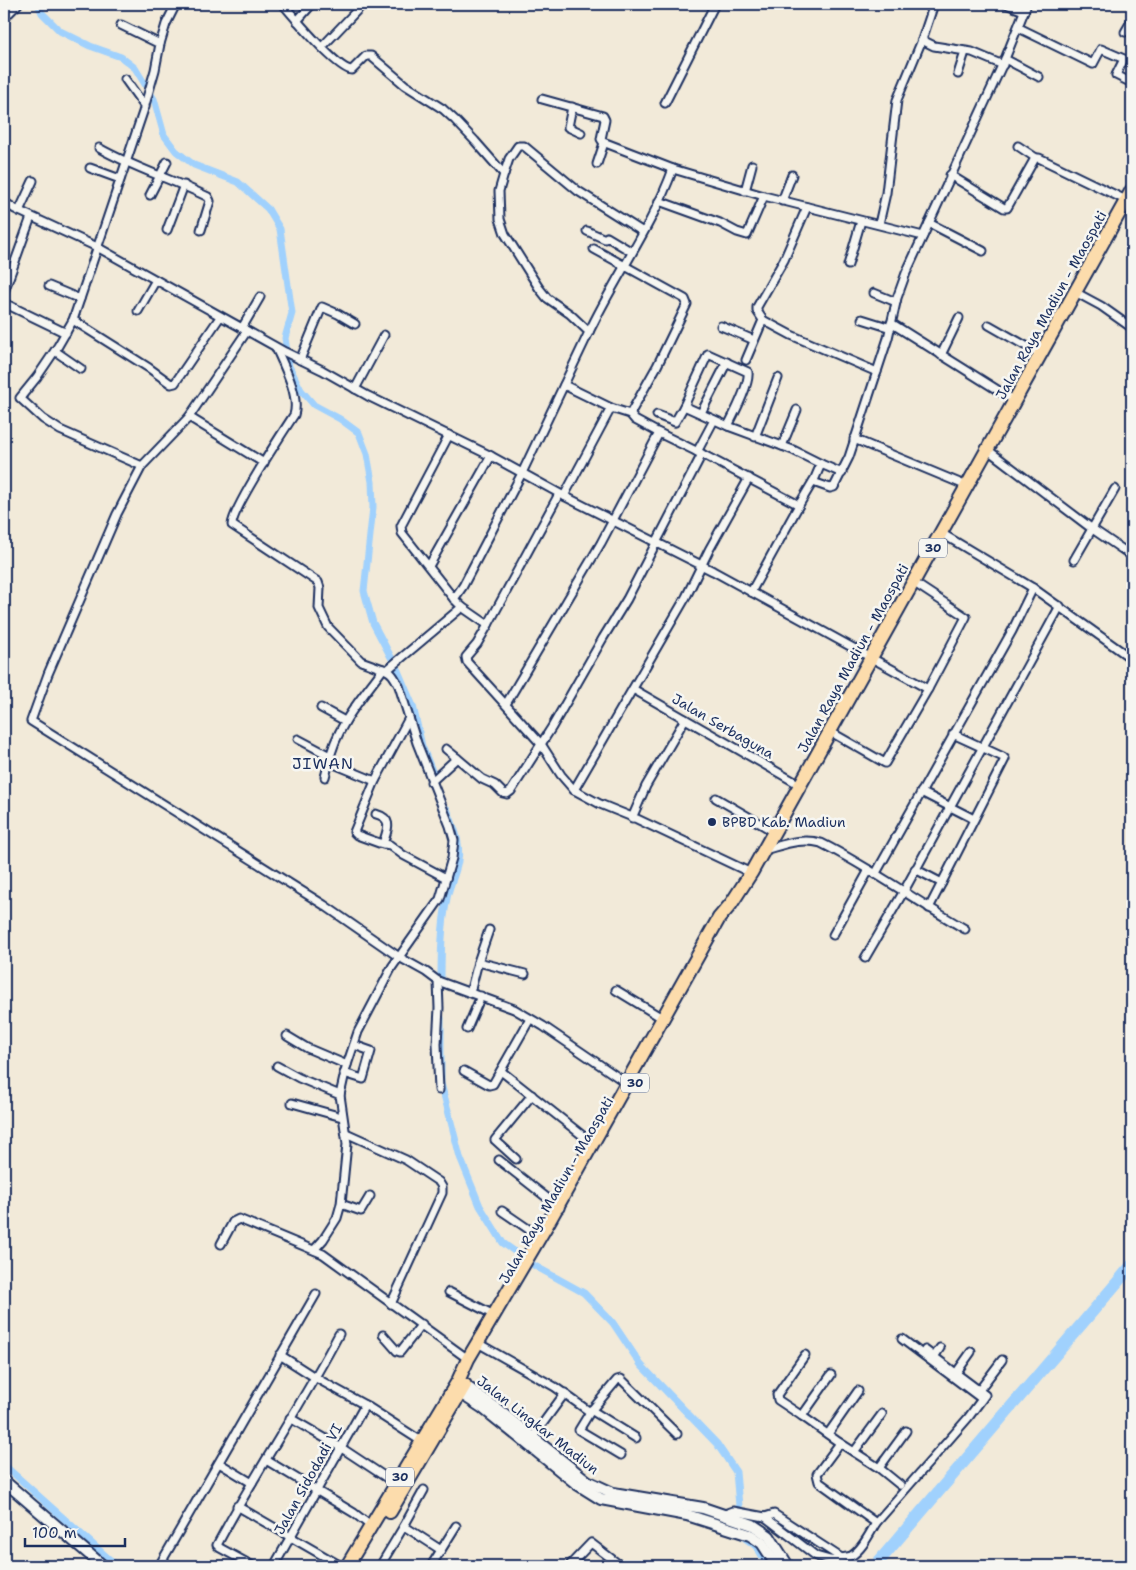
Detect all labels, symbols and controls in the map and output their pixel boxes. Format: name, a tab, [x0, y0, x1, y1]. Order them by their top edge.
street label: Jalan Raya Madiun - Maospati	[991, 207, 1111, 403]
road number: 30	[919, 538, 947, 558]
street label: Jalan Raya Madiun - Maospati	[793, 560, 913, 756]
street label: Jalan Serbaguna	[669, 689, 778, 763]
district label: JIWAN	[292, 753, 354, 774]
place label: BPBD Kab. Madiun	[722, 813, 846, 831]
marker: BPBD Kab. Madiun	[706, 816, 718, 828]
road number: 30	[621, 1074, 649, 1092]
street label: Jalan Raya Madiun - Maospati	[495, 1093, 617, 1287]
street label: Jalan Lingkar Madiun	[473, 1372, 603, 1479]
street label: Jalan Sidodadi VI	[270, 1420, 346, 1538]
road number: 30	[386, 1468, 414, 1486]
scale bar	[25, 1515, 125, 1547]
text: 100 m	[32, 1523, 77, 1543]

